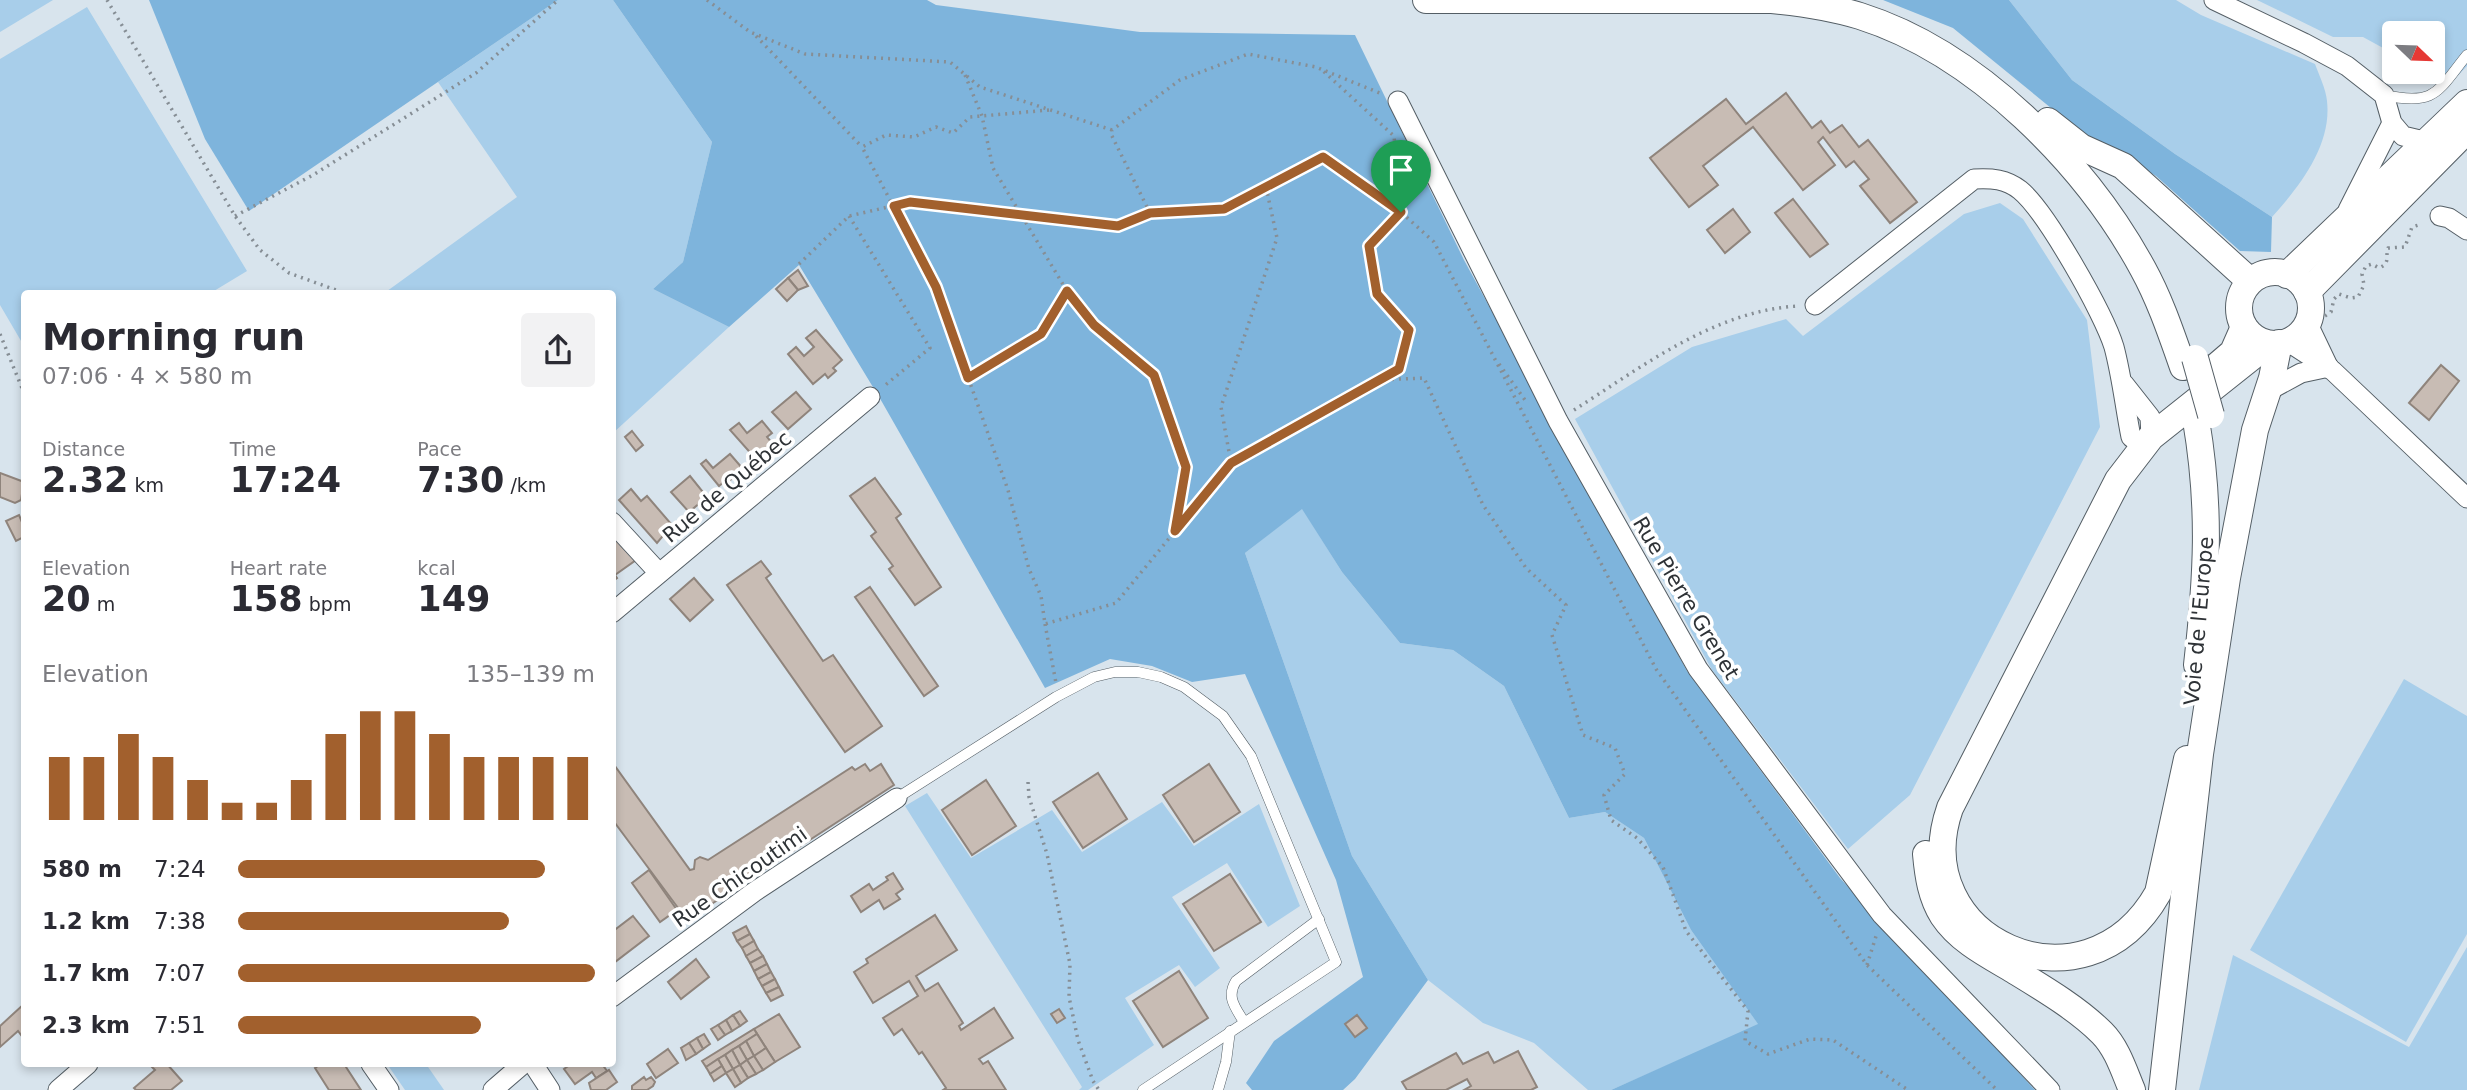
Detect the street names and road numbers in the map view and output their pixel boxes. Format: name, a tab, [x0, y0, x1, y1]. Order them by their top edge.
street label: Rue de Québec	[658, 426, 796, 548]
street label: Rue Pierre Grenet	[1628, 512, 1744, 684]
street label: Voie de l'Europe	[2180, 536, 2218, 706]
street label: Rue Chicoutimi	[668, 822, 812, 932]

